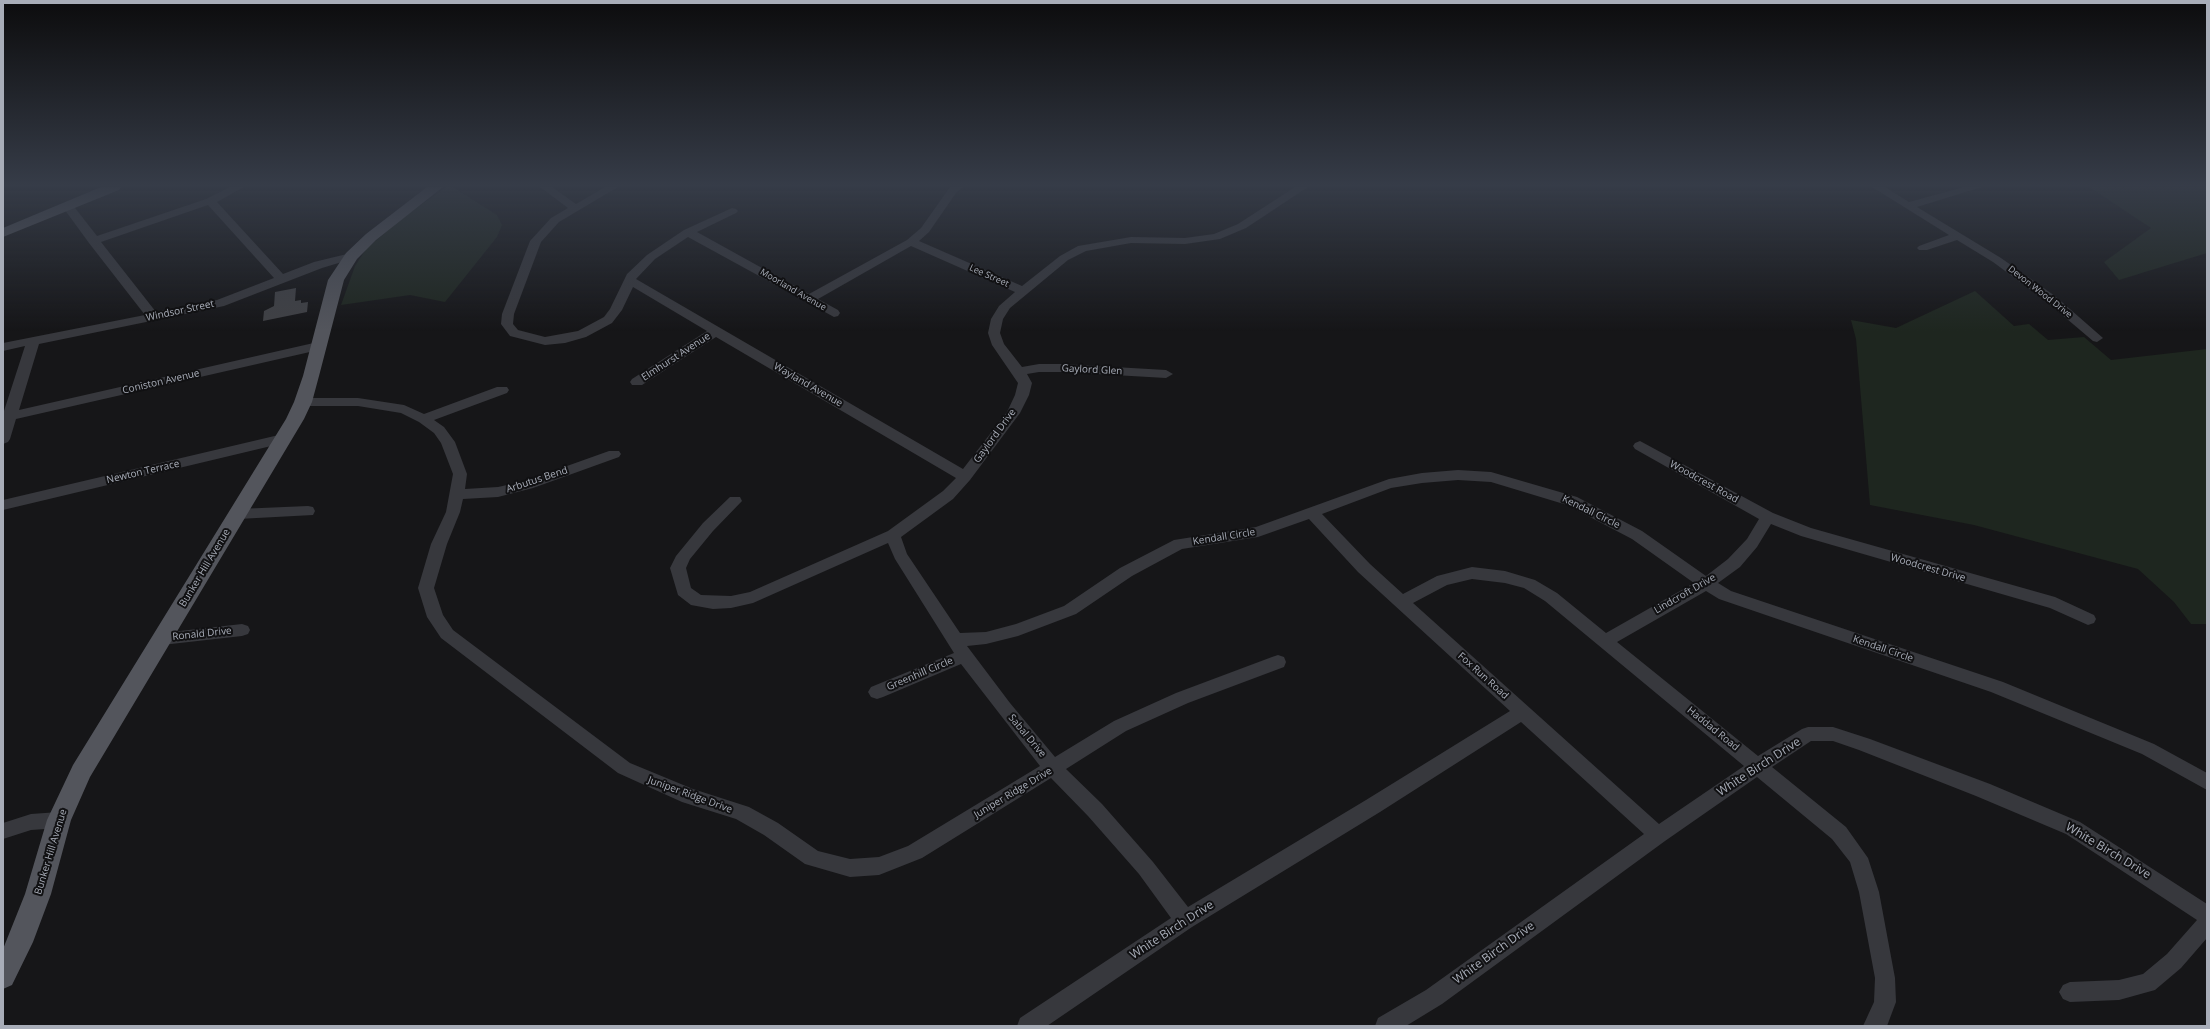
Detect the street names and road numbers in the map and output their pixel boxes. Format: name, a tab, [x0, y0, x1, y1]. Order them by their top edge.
street label: Lee Street	[967, 262, 1011, 290]
street label: Devon Wood Drive	[2006, 264, 2074, 320]
street label: Moorland Avenue	[758, 267, 828, 313]
street label: Windsor Street	[145, 298, 215, 324]
street label: Elmhurst Avenue	[639, 330, 713, 384]
street label: Wayland Avenue	[771, 360, 845, 410]
street label: Gaylord Glen	[1061, 362, 1123, 378]
street label: Coniston Avenue	[121, 367, 201, 397]
street label: Gaylord Drive	[971, 407, 1019, 465]
street label: Newton Terrace	[105, 458, 181, 486]
street label: Woodcrest Road	[1668, 458, 1740, 506]
street label: Arbutus Bend	[505, 464, 569, 496]
street label: Kendall Circle	[1560, 493, 1622, 531]
street label: Kendall Circle	[1192, 526, 1256, 548]
street label: Bunker Hill Avenue	[177, 527, 233, 609]
street label: Woodcrest Drive	[1889, 552, 1967, 584]
street label: Lindcroft Drive	[1652, 572, 1718, 616]
street label: Ronald Drive	[172, 625, 232, 643]
street label: Kendall Circle	[1851, 633, 1915, 665]
street label: Fox Run Road	[1455, 650, 1511, 702]
street label: Greenhill Circle	[885, 655, 955, 693]
street label: Haddad Road	[1685, 704, 1741, 754]
street label: Sabal Drive	[1006, 712, 1048, 760]
street label: White Birch Drive	[1714, 735, 1804, 799]
street label: Juniper Ridge Drive	[972, 765, 1054, 821]
street label: Juniper Ridge Drive	[646, 774, 734, 816]
street label: Bunker Hill Avenue	[32, 808, 70, 896]
street label: White Birch Drive	[2063, 820, 2153, 882]
street label: White Birch Drive	[1127, 898, 1217, 962]
street label: White Birch Drive	[1451, 919, 1537, 987]

